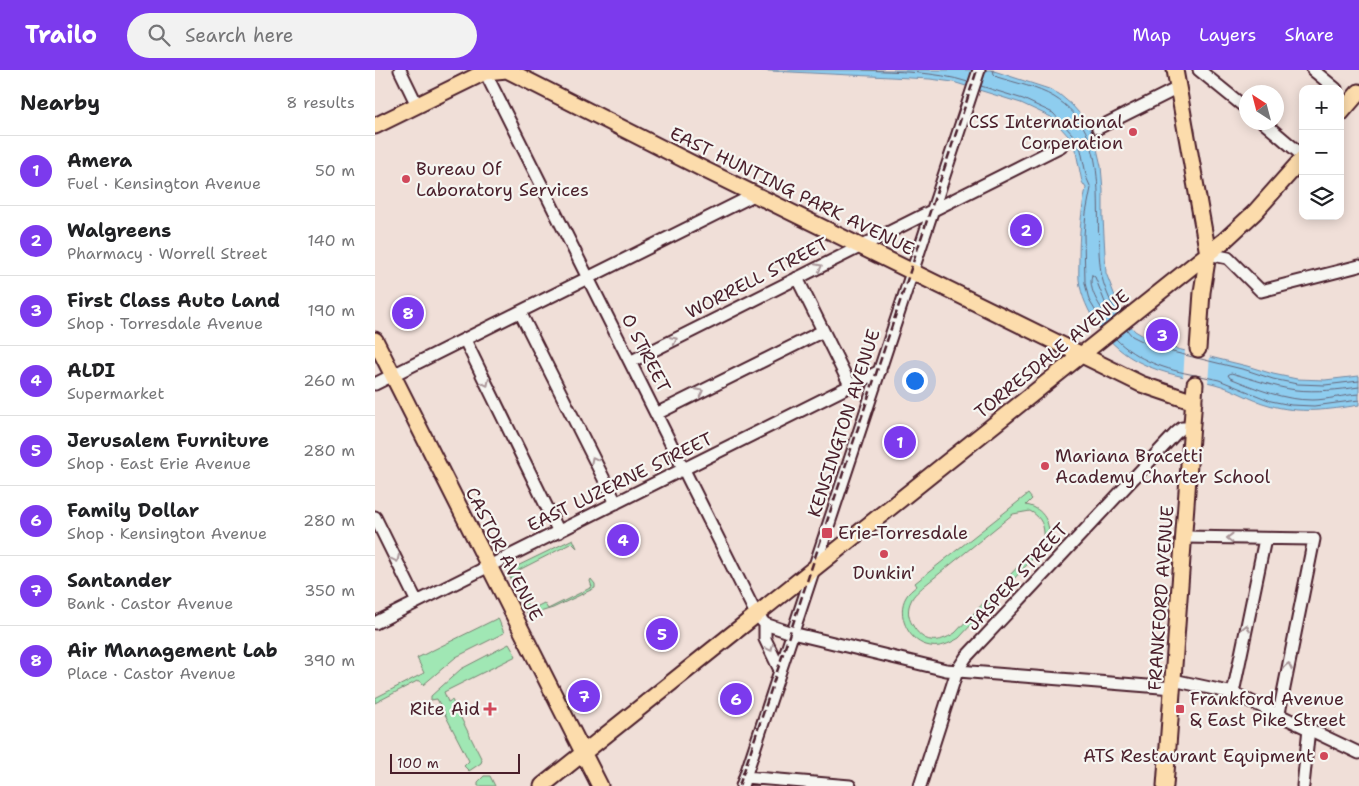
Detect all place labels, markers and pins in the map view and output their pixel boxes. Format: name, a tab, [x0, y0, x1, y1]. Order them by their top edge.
place label: CSS International Corperation	[969, 110, 1124, 155]
marker: CSS International Corperation	[1127, 126, 1139, 138]
place label: Bureau Of Laboratory Services	[416, 157, 589, 202]
marker: Bureau Of Laboratory Services	[400, 173, 412, 185]
pin: 2	[1010, 211, 1042, 249]
pin: 8	[392, 294, 424, 332]
pin: 3	[1146, 316, 1178, 354]
pin: 1	[884, 423, 916, 461]
place label: Mariana Bracetti Academy Charter School	[1055, 444, 1271, 489]
marker: Mariana Bracetti Academy Charter School	[1039, 460, 1051, 472]
pin: 4	[607, 521, 639, 559]
place label: Erie-Torresdale	[838, 521, 968, 545]
marker: Erie-Torresdale	[820, 526, 834, 540]
marker: Dunkin'	[878, 548, 890, 560]
place label: Dunkin'	[853, 561, 915, 585]
pin: 5	[646, 615, 678, 653]
pin: 7	[568, 677, 600, 715]
pin: 6	[720, 680, 752, 718]
place label: Frankford Avenue & East Pike Street	[1190, 687, 1346, 732]
place label: Rite Aid	[410, 697, 480, 721]
marker: Rite Aid	[484, 703, 496, 715]
marker: Frankford Avenue & East Pike Street	[1174, 703, 1186, 715]
place label: ATS Restaurant Equipment	[1083, 744, 1314, 768]
marker: ATS Restaurant Equipment	[1318, 750, 1330, 762]

